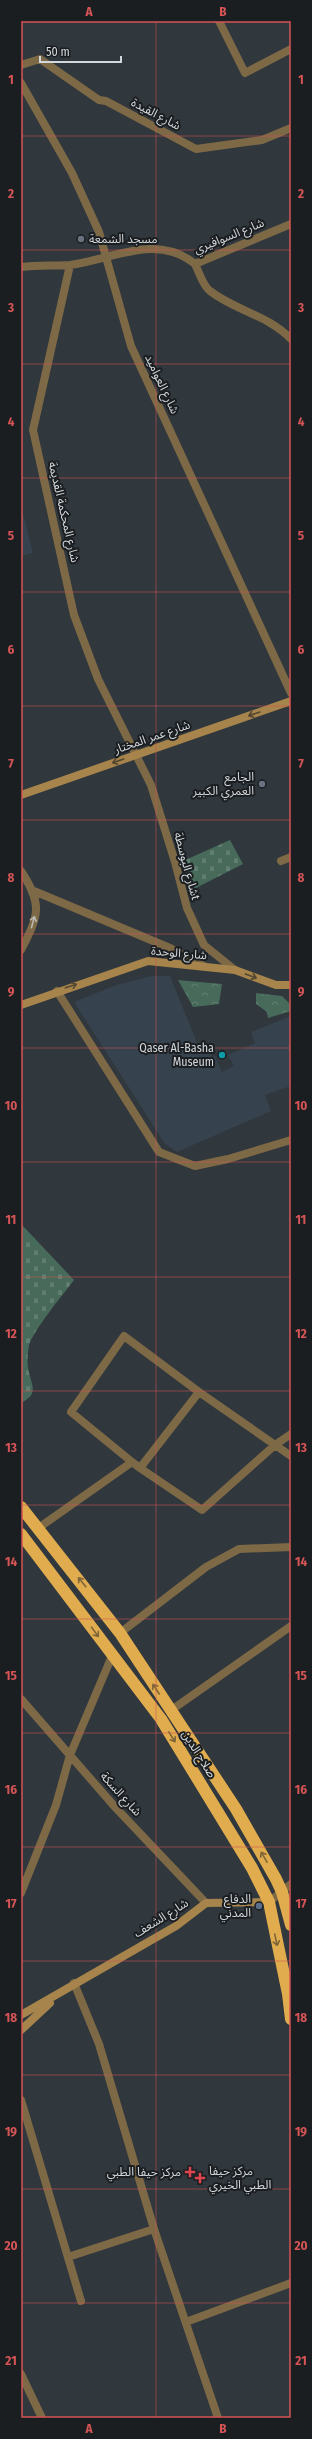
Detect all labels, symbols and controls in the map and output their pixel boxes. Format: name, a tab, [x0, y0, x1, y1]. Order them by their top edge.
text: A	[84, 4, 93, 19]
text: B	[219, 4, 227, 19]
scale bar	[40, 38, 121, 64]
text: 50 m	[46, 45, 70, 59]
text: 1	[8, 72, 14, 87]
text: 1	[298, 72, 304, 87]
street label: شارع القيدة	[128, 95, 183, 135]
text: 2	[7, 186, 14, 201]
text: 2	[297, 186, 304, 201]
street label: شارع السوافيري	[192, 216, 267, 259]
place label: مسجد الشمعة	[89, 232, 158, 246]
marker: مسجد الشمعة	[76, 234, 86, 244]
text: 3	[7, 300, 14, 315]
text: 3	[297, 300, 304, 315]
street label: شارع العواميد	[140, 352, 182, 417]
text: 4	[8, 414, 15, 429]
text: 4	[298, 414, 305, 429]
street label: شارع المحكمة القديمة	[44, 460, 82, 564]
text: 5	[8, 528, 14, 543]
text: 5	[298, 528, 304, 543]
text: 6	[8, 642, 15, 657]
text: 6	[298, 642, 305, 657]
one-way arrow	[248, 711, 261, 718]
street label: شارع عمر المختار	[111, 717, 193, 759]
text: 7	[8, 756, 14, 771]
text: 7	[298, 756, 304, 771]
one-way arrow	[113, 758, 125, 766]
place label: الجامع العمري الكبير	[192, 770, 254, 801]
marker: الجامع العمري الكبير	[257, 779, 267, 789]
street label: شارع البوسطةt	[169, 831, 203, 902]
text: 8	[8, 870, 15, 885]
text: 8	[298, 870, 305, 885]
one-way arrow	[30, 916, 37, 929]
street label: شارع الوحدة	[150, 944, 208, 964]
one-way arrow	[245, 973, 257, 981]
one-way arrow	[64, 982, 76, 990]
text: 9	[8, 984, 15, 999]
text: 9	[298, 984, 305, 999]
place label: Qaser Al-Basha Museum	[139, 1041, 214, 1069]
marker: Qaser Al-Basha Museum	[217, 1050, 227, 1060]
text: 10	[5, 1098, 17, 1113]
text: 10	[295, 1098, 307, 1113]
text: 11	[6, 1212, 16, 1227]
text: 11	[296, 1212, 306, 1227]
text: 12	[5, 1326, 17, 1341]
text: 12	[295, 1326, 307, 1341]
text: 13	[5, 1440, 17, 1455]
text: 13	[295, 1440, 307, 1455]
text: 14	[5, 1554, 17, 1569]
text: 14	[295, 1554, 307, 1569]
one-way arrow	[78, 1577, 86, 1588]
one-way arrow	[91, 1626, 99, 1637]
text: 15	[5, 1668, 17, 1683]
text: 15	[295, 1668, 307, 1683]
one-way arrow	[152, 1684, 160, 1695]
street label: صلاح الدين	[177, 1728, 219, 1781]
one-way arrow	[168, 1731, 176, 1743]
street label: شارع السكة	[96, 1769, 144, 1820]
text: 16	[5, 1782, 17, 1797]
text: 16	[295, 1782, 307, 1797]
one-way arrow	[259, 1851, 267, 1863]
place label: الدفاع المدني	[220, 1892, 251, 1923]
text: 17	[5, 1896, 17, 1911]
street label: شارع الشعف	[131, 1896, 192, 1942]
text: 17	[295, 1896, 307, 1911]
marker: الدفاع المدني	[254, 1901, 264, 1911]
one-way arrow	[273, 1933, 281, 1946]
text: 18	[5, 2010, 17, 2025]
text: 18	[295, 2010, 307, 2025]
text: 19	[5, 2124, 17, 2139]
text: 19	[295, 2124, 307, 2139]
place label: مركز حيفا الطبي الخيري	[209, 2164, 271, 2195]
place label: مركز حيفا الطبي	[107, 2165, 181, 2182]
marker: مركز حيفا الطبي	[184, 2166, 196, 2178]
marker: مركز حيفا الطبي الخيري	[194, 2172, 206, 2184]
text: 20	[3, 2238, 18, 2253]
text: 20	[293, 2238, 308, 2253]
text: 21	[4, 2353, 17, 2368]
text: 21	[294, 2353, 307, 2368]
text: A	[84, 2421, 93, 2436]
text: B	[219, 2421, 227, 2436]

